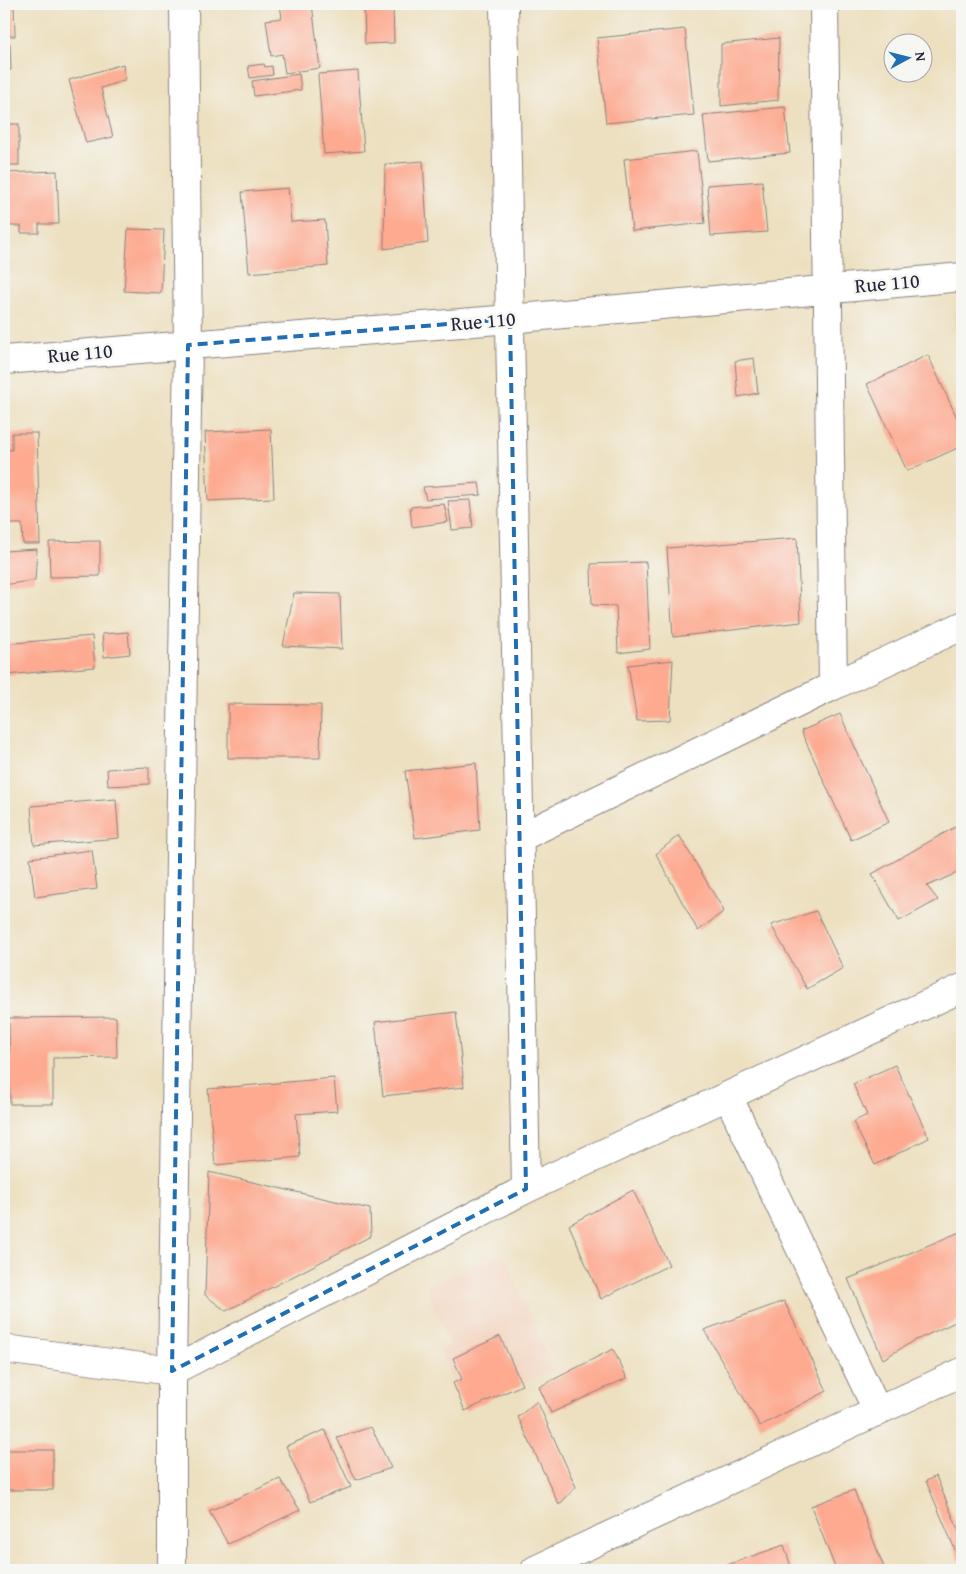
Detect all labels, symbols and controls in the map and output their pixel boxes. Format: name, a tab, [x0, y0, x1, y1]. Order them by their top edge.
north arrow	[884, 32, 934, 82]
text: N	[910, 51, 931, 63]
street label: Rue 110	[853, 265, 921, 300]
street label: Rue 110	[449, 303, 517, 338]
street label: Rue 110	[46, 335, 114, 370]

